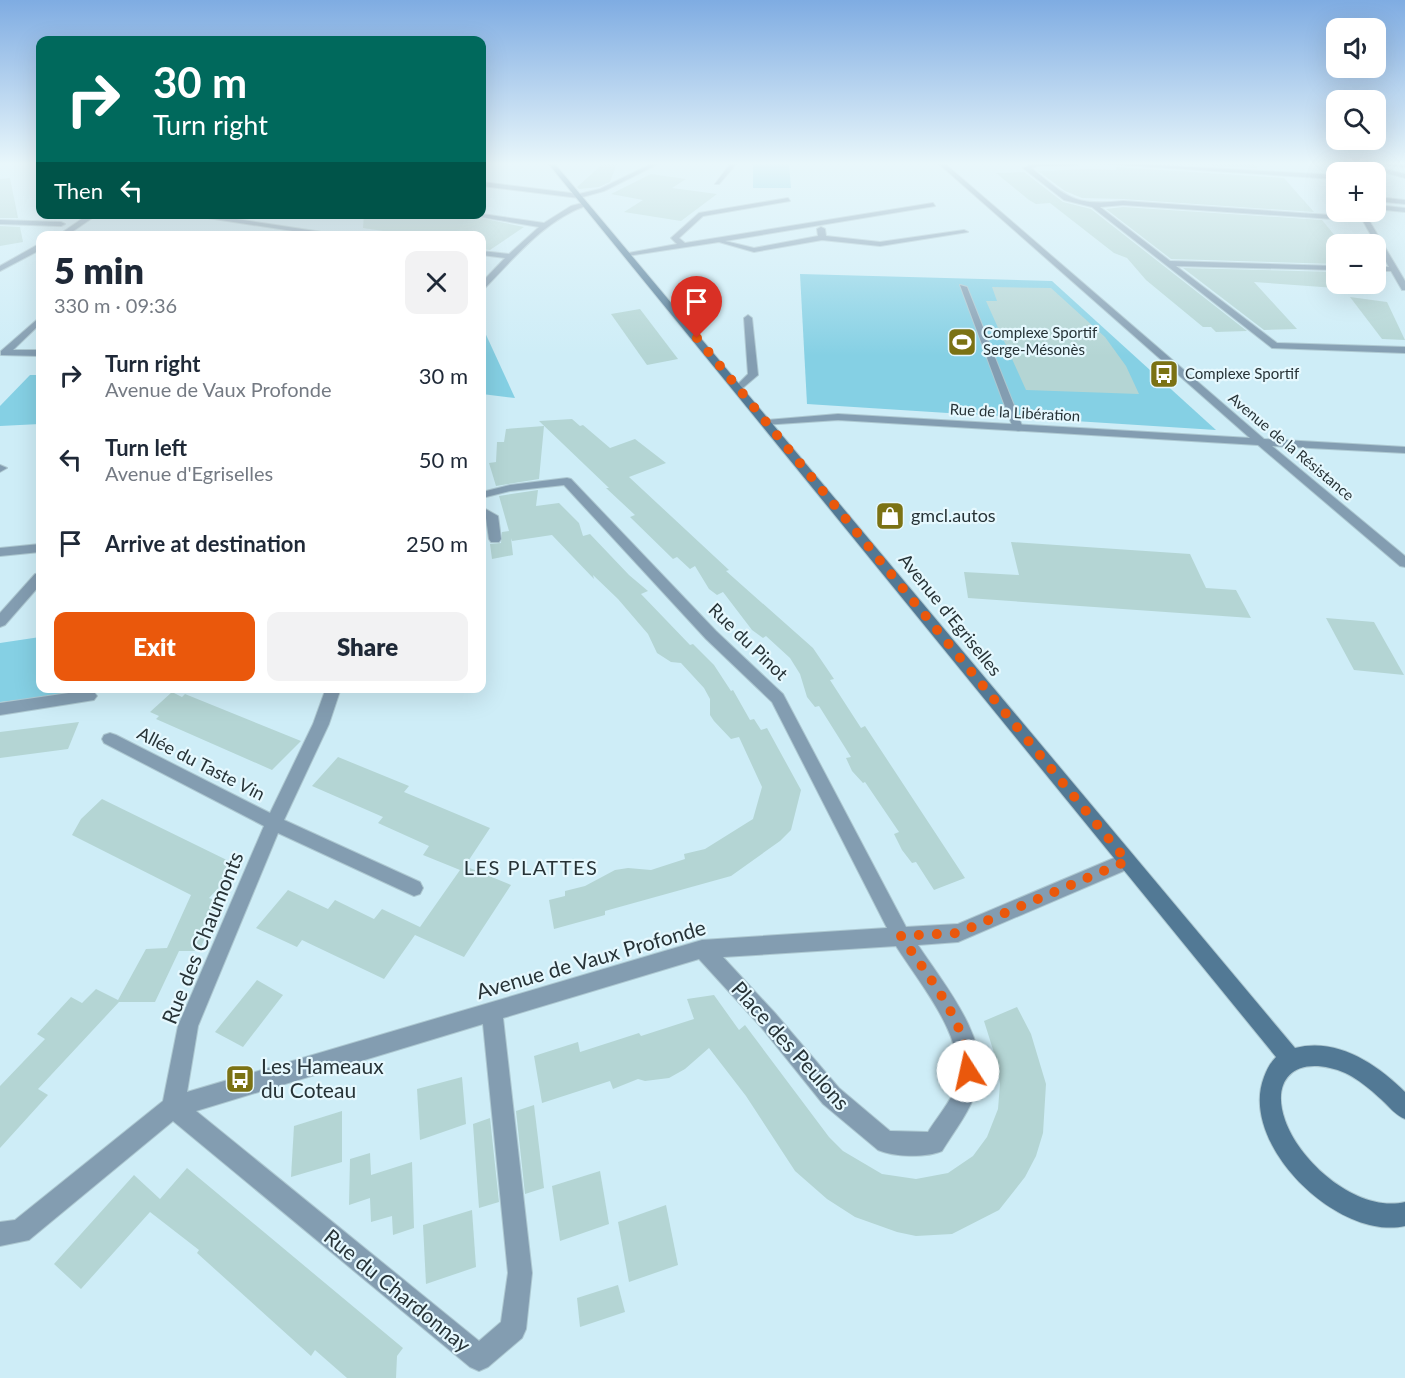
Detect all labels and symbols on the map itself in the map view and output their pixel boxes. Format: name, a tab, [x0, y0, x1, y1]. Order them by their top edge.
pin	[671, 276, 722, 338]
place label: Complexe Sportif Serge-Mésonès	[983, 323, 1098, 358]
sports icon: Complexe Sportif Serge-Mésonès	[946, 326, 978, 358]
bus stop icon: Complexe Sportif	[1148, 358, 1180, 390]
place label: Complexe Sportif	[1185, 364, 1300, 382]
street label: Avenue de la Résistance	[1225, 389, 1358, 504]
street label: Rue de la Libération	[949, 400, 1081, 424]
shop icon: gmcl.autos	[874, 500, 906, 532]
place label: gmcl.autos	[911, 504, 996, 526]
street label: Avenue d'Egriselles	[895, 549, 1007, 680]
street label: Rue du Pinot	[705, 598, 793, 685]
street label: Allée du Taste Vin	[134, 721, 269, 805]
street label: Rue des Chaumonts	[156, 848, 248, 1027]
district label: LES PLATTES	[464, 855, 598, 879]
street label: Avenue de Vaux Profonde	[473, 914, 708, 1003]
street label: Place des Peulons	[727, 976, 855, 1114]
position arrow	[936, 1039, 1000, 1103]
place label: Les Hameaux du Coteau	[261, 1053, 384, 1102]
bus stop icon: Les Hameaux du Coteau	[224, 1063, 256, 1095]
street label: Rue du Chardonnay	[320, 1223, 476, 1357]

